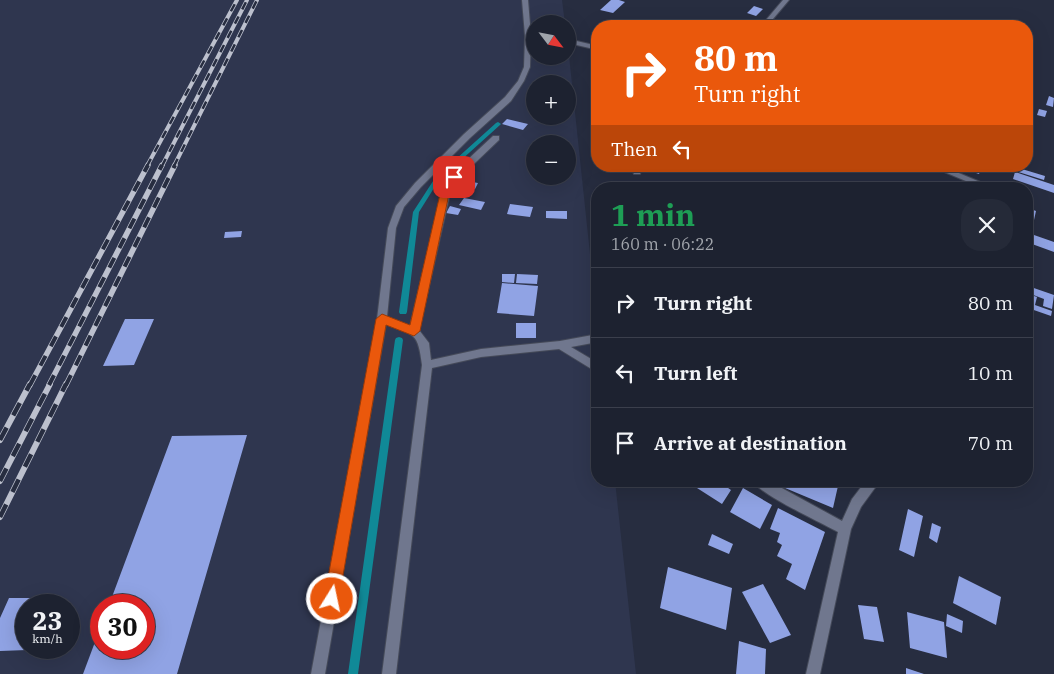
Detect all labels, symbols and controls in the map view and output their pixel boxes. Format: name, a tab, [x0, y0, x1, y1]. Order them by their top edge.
north arrow	[526, 15, 576, 65]
map controls	[526, 15, 576, 185]
text: 80 m	[694, 35, 778, 81]
icon: right	[611, 40, 676, 105]
button: +	[526, 75, 576, 125]
text: Turn right	[694, 79, 801, 108]
button: −	[526, 135, 576, 185]
icon: left	[668, 135, 696, 163]
text: Then	[611, 137, 658, 161]
pin	[433, 156, 475, 198]
icon: arrive	[440, 163, 468, 191]
text: 1 min	[611, 195, 695, 234]
button: close	[961, 199, 1013, 251]
text: 160 m · 06:22	[611, 234, 714, 254]
icon: right	[611, 289, 639, 317]
text: Turn right	[654, 291, 752, 315]
text: 80 m	[968, 291, 1013, 315]
icon: left	[611, 359, 639, 387]
text: Turn left	[654, 361, 737, 385]
text: 10 m	[968, 361, 1013, 385]
icon: arrive	[611, 429, 639, 457]
text: Arrive at destination	[654, 431, 847, 455]
text: 70 m	[968, 431, 1013, 455]
position arrow	[305, 572, 357, 624]
speed limit sign: 30	[90, 594, 155, 659]
text: 23	[32, 604, 63, 637]
text: km/h	[32, 631, 63, 646]

